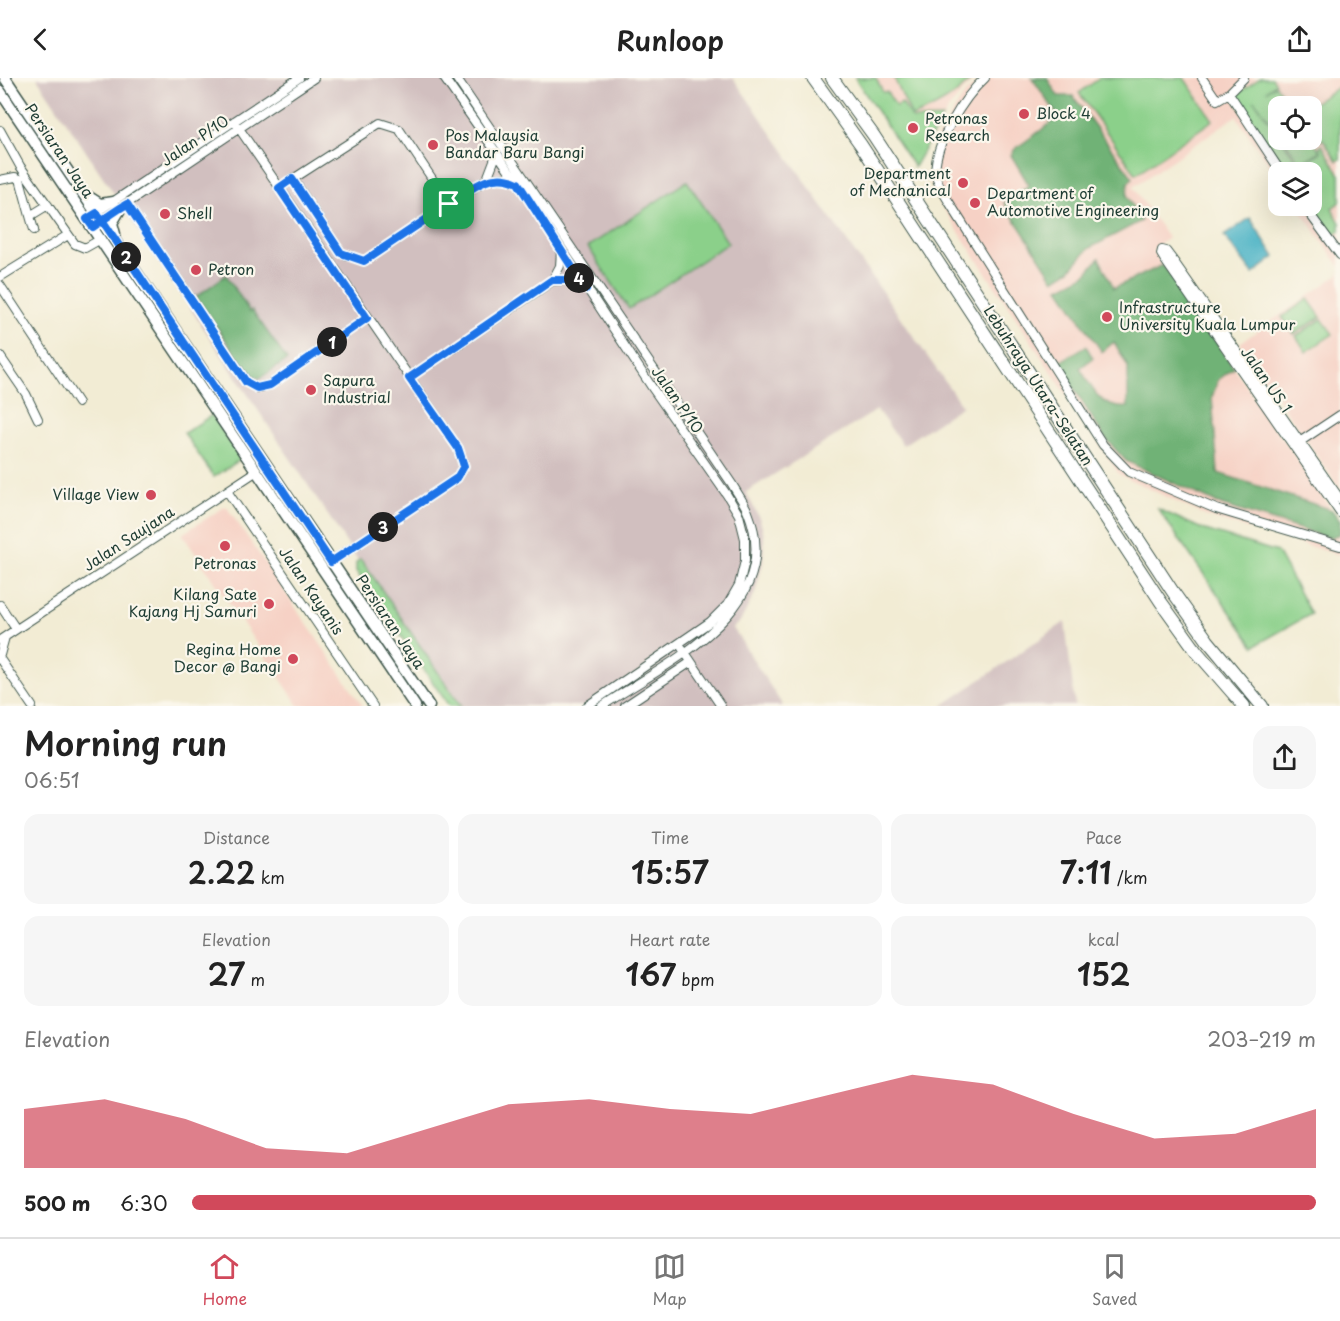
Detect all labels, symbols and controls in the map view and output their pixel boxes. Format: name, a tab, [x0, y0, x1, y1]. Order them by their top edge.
text: Runloop	[616, 19, 724, 60]
icon: back	[24, 23, 57, 56]
icon: share	[1283, 23, 1316, 56]
map controls	[1268, 96, 1322, 216]
button: locate	[1268, 96, 1322, 150]
street label: Persiaran Jaya	[20, 98, 101, 203]
place label: Block 4	[1036, 101, 1091, 124]
place label: Petronas Research	[925, 106, 990, 146]
marker: Block 4	[1017, 107, 1031, 121]
street label: Jalan P/10	[156, 109, 233, 171]
marker: Petronas Research	[906, 121, 920, 135]
place label: Pos Malaysia Bandar Baru Bangi	[445, 123, 585, 163]
marker: Pos Malaysia Bandar Baru Bangi	[426, 138, 440, 152]
place label: Department of Mechanical	[850, 161, 951, 201]
button: layers	[1268, 162, 1322, 216]
marker: Department of Mechanical	[956, 176, 970, 190]
pin	[423, 178, 474, 229]
place label: Department of Automotive Engineering	[987, 181, 1159, 221]
icon: arrive	[432, 187, 465, 220]
marker: Department of Automotive Engineering	[968, 196, 982, 210]
place label: Shell	[177, 201, 212, 224]
marker: Shell	[158, 207, 172, 221]
pin: 2	[111, 242, 141, 272]
text: 2	[120, 245, 132, 269]
place label: Petron	[208, 257, 254, 280]
marker: Petron	[189, 263, 203, 277]
pin: 4	[564, 263, 594, 293]
text: 4	[574, 266, 584, 290]
place label: Infrastructure University Kuala Lumpur	[1119, 295, 1295, 335]
street label: Lebuhraya Utara–Selatan	[979, 301, 1100, 470]
marker: Infrastructure University Kuala Lumpur	[1100, 310, 1114, 324]
pin: 1	[317, 327, 347, 357]
text: 1	[328, 330, 336, 354]
street label: Jalan US 1	[1236, 341, 1299, 417]
street label: Jalan P/10	[647, 361, 710, 437]
place label: Sapura Industrial	[323, 368, 391, 408]
marker: Sapura Industrial	[304, 383, 318, 397]
place label: Village View	[53, 482, 139, 505]
marker: Village View	[144, 488, 158, 502]
street label: Jalan Saujana	[78, 499, 179, 576]
pin: 3	[368, 512, 398, 542]
text: 3	[378, 515, 388, 539]
marker: Petronas	[218, 539, 232, 553]
street label: Jalan Kayanis	[274, 541, 350, 639]
place label: Petronas	[194, 551, 256, 574]
street label: Persiaran Jaya	[351, 569, 432, 674]
place label: Kilang Sate Kajang Hj Samuri	[129, 582, 257, 622]
marker: Kilang Sate Kajang Hj Samuri	[262, 597, 276, 611]
place label: Regina Home Decor @ Bangi	[173, 637, 281, 677]
marker: Regina Home Decor @ Bangi	[286, 652, 300, 666]
text: Morning run	[24, 717, 227, 767]
button: share	[1253, 726, 1316, 789]
text: 06:51	[24, 765, 80, 795]
text: Distance	[203, 825, 270, 849]
text: Time	[651, 825, 689, 849]
text: Pace	[1086, 825, 1122, 849]
text: 2.22	[188, 849, 256, 894]
text: 15:57	[631, 849, 709, 894]
text: 7:11	[1060, 849, 1112, 894]
text: km	[256, 865, 285, 889]
text: /km	[1112, 865, 1148, 889]
text: Elevation	[202, 927, 271, 951]
text: Heart rate	[630, 927, 710, 951]
text: kcal	[1088, 927, 1120, 951]
text: 27	[208, 951, 245, 996]
text: 167	[625, 951, 676, 996]
text: 152	[1077, 951, 1130, 996]
text: m	[245, 967, 265, 991]
text: bpm	[676, 967, 715, 991]
text: Elevation	[24, 1024, 110, 1054]
text: 203–219 m	[1207, 1024, 1316, 1054]
text: 500 m	[24, 1188, 91, 1218]
text: 6:30	[120, 1188, 168, 1218]
tab: Home	[203, 1250, 247, 1310]
tab: Map	[652, 1250, 687, 1310]
tab: Saved	[1092, 1250, 1137, 1310]

